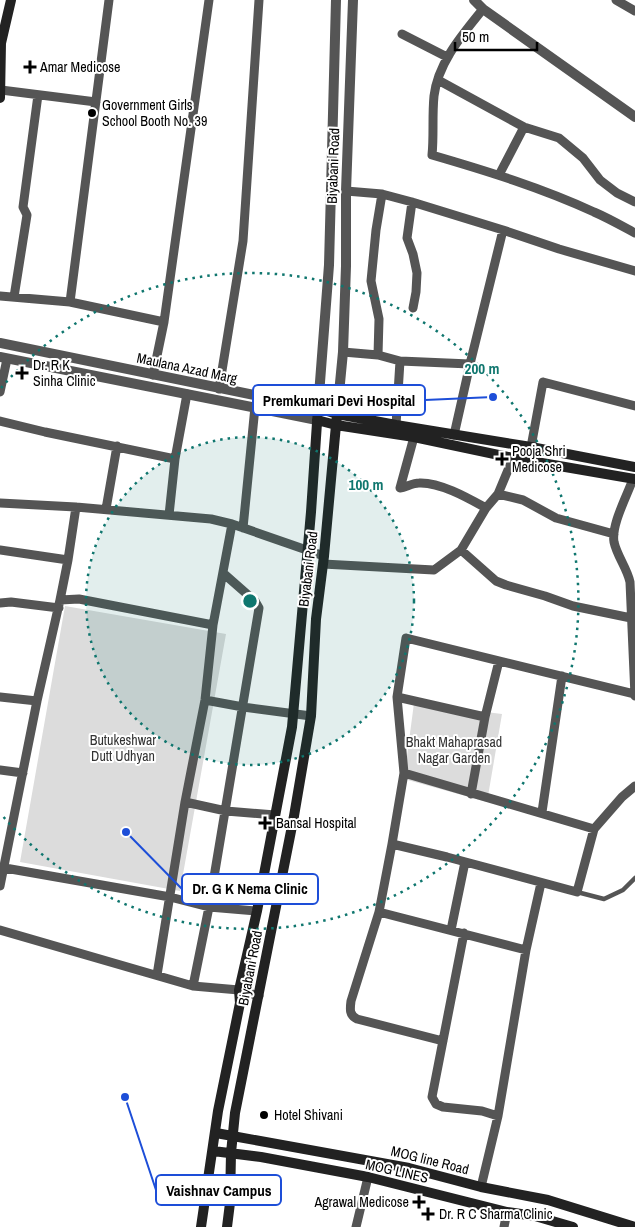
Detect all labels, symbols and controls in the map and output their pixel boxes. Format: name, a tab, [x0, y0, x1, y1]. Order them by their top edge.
scale bar	[455, 20, 538, 52]
text: 50 m	[462, 26, 489, 47]
place label: Amar Medicose	[39, 58, 120, 76]
marker: Amar Medicose	[24, 61, 36, 73]
place label: Government Girls School Booth No. 39	[102, 96, 207, 130]
marker: Government Girls School Booth No. 39	[86, 107, 98, 119]
street label: Biyabani Road	[323, 128, 343, 204]
street label: Maulana Azad Marg	[135, 349, 239, 388]
place label: Dr. R K Sinha Clinic	[33, 356, 96, 390]
text: 200 m	[465, 358, 499, 379]
marker: Dr. R K Sinha Clinic	[15, 366, 29, 380]
callout: Premkumari Devi Hospital	[253, 385, 425, 415]
text: Premkumari Devi Hospital	[263, 390, 415, 411]
place label: Pooja Shri Medicose	[512, 442, 566, 476]
marker: Pooja Shri Medicose	[496, 453, 508, 465]
text: 100 m	[349, 474, 383, 495]
street label: Biyabani Road	[294, 530, 322, 608]
centre of rings	[241, 592, 259, 610]
park label: Butukeshwar Dutt Udhyan	[90, 731, 156, 765]
park label: Bhakt Mahaprasad Nagar Garden	[406, 733, 502, 767]
place label: Bansal Hospital	[276, 814, 356, 832]
marker: Bansal Hospital	[258, 816, 272, 830]
callout: Dr. G K Nema Clinic	[182, 874, 318, 904]
text: Dr. G K Nema Clinic	[192, 878, 308, 899]
street label: Biyabani Road	[234, 929, 266, 1007]
place label: Hotel Shivani	[274, 1106, 343, 1124]
marker: Hotel Shivani	[258, 1109, 270, 1121]
street label: MOG line Road	[389, 1142, 471, 1178]
street label: MOG LINES	[364, 1155, 430, 1187]
callout: Vaishnav Campus	[156, 1175, 281, 1205]
text: Vaishnav Campus	[166, 1180, 272, 1201]
place label: Agrawal Medicose	[314, 1193, 409, 1211]
marker: Agrawal Medicose	[413, 1196, 425, 1208]
place label: Dr. R C Sharma Clinic	[439, 1205, 553, 1223]
marker: Dr. R C Sharma Clinic	[421, 1207, 435, 1221]

